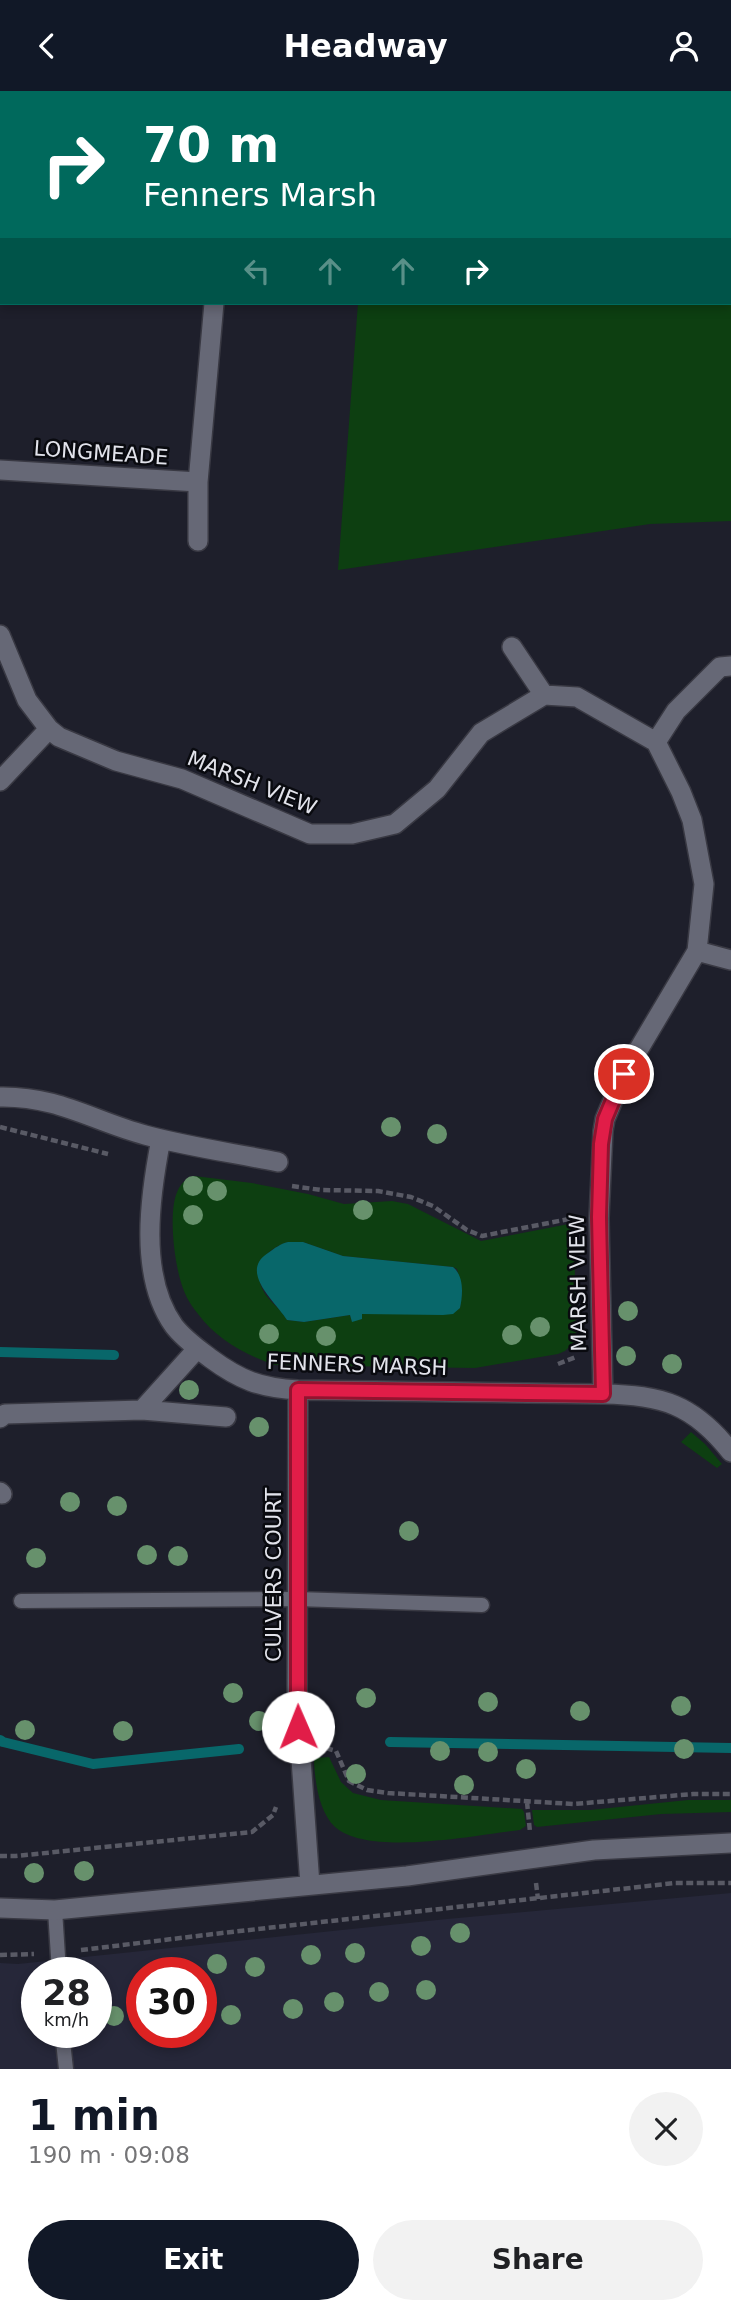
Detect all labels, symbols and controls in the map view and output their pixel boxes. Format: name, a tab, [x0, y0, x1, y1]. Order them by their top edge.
icon: back	[28, 27, 66, 65]
text: Headway	[283, 27, 448, 65]
icon: person	[665, 27, 703, 65]
text: 70 m	[143, 117, 279, 174]
icon: right	[28, 119, 119, 210]
text: Fenners Marsh	[143, 176, 377, 214]
icon: left	[238, 252, 276, 290]
icon: ahead	[311, 252, 349, 290]
icon: ahead	[384, 252, 422, 290]
icon: right	[457, 252, 495, 290]
street label: LONGMEADE	[33, 436, 169, 470]
street label: MARSH VIEW	[184, 746, 320, 820]
pin	[594, 1044, 654, 1104]
icon: arrive	[605, 1055, 643, 1093]
street label: MARSH VIEW	[565, 1214, 591, 1352]
street label: FENNERS MARSH	[266, 1350, 448, 1380]
street label: CULVERS COURT	[262, 1488, 286, 1662]
position arrow	[261, 1690, 335, 1764]
speed limit sign: 30	[126, 1957, 217, 2048]
text: 28	[42, 1973, 91, 2013]
text: km/h	[44, 2009, 89, 2030]
text: 1 min	[28, 2091, 160, 2140]
button: close	[629, 2092, 703, 2166]
text: 190 m · 09:08	[28, 2142, 190, 2168]
button: Exit	[28, 2220, 359, 2300]
button: Share	[373, 2220, 703, 2300]

